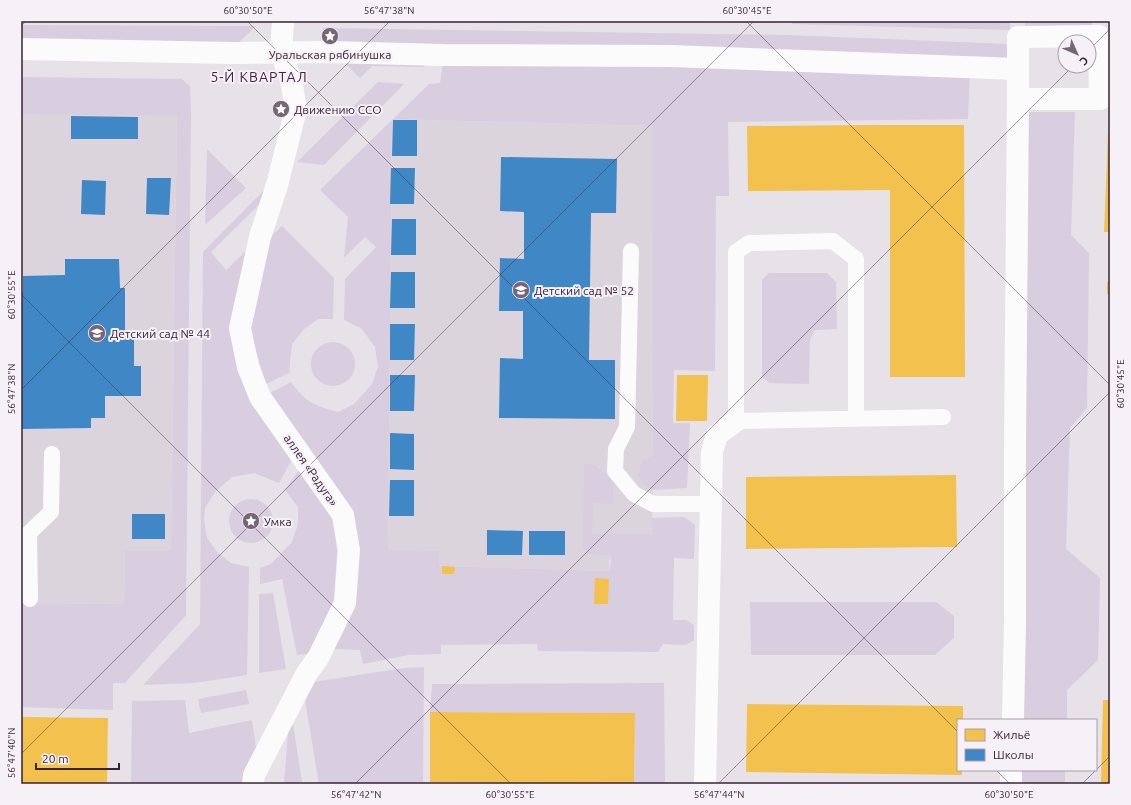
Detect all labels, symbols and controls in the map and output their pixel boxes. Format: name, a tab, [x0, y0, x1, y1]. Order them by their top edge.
text: 60°30'50"E	[223, 5, 273, 16]
text: 56°47'38"N	[364, 5, 414, 16]
text: 60°30'45"E	[722, 5, 772, 16]
place icon: Уральская рябинушка	[320, 26, 340, 46]
north arrow	[1057, 34, 1097, 74]
place label: Уральская рябинушка	[269, 48, 391, 61]
text: С	[1077, 54, 1091, 68]
district label: 5-Й КВАРТАЛ	[210, 68, 308, 85]
place icon: Движению ССО	[271, 99, 291, 119]
place label: Движению ССО	[294, 103, 382, 116]
text: 60°30'55"E	[6, 270, 17, 320]
school or university icon: Детский сад № 52	[511, 280, 531, 300]
place label: Детский сад № 52	[534, 284, 634, 297]
school or university icon: Детский сад № 44	[87, 323, 107, 343]
place label: Детский сад № 44	[110, 327, 210, 340]
text: 60°30'45"E	[1115, 359, 1126, 409]
text: 56°47'38"N	[6, 364, 17, 414]
street label: аллея «Радуга»	[281, 432, 341, 509]
place icon: Умка	[241, 511, 261, 531]
place label: Умка	[264, 515, 292, 528]
legend	[957, 719, 1097, 771]
text: 56°47'40"N	[6, 728, 17, 778]
text: Жильё	[993, 728, 1030, 741]
scale bar	[36, 745, 119, 771]
text: Школы	[993, 748, 1034, 761]
text: 20 m	[42, 752, 69, 765]
text: 56°47'42"N	[331, 789, 381, 800]
text: 60°30'55"E	[485, 789, 535, 800]
text: 56°47'44"N	[694, 789, 744, 800]
text: 60°30'50"E	[984, 789, 1034, 800]

